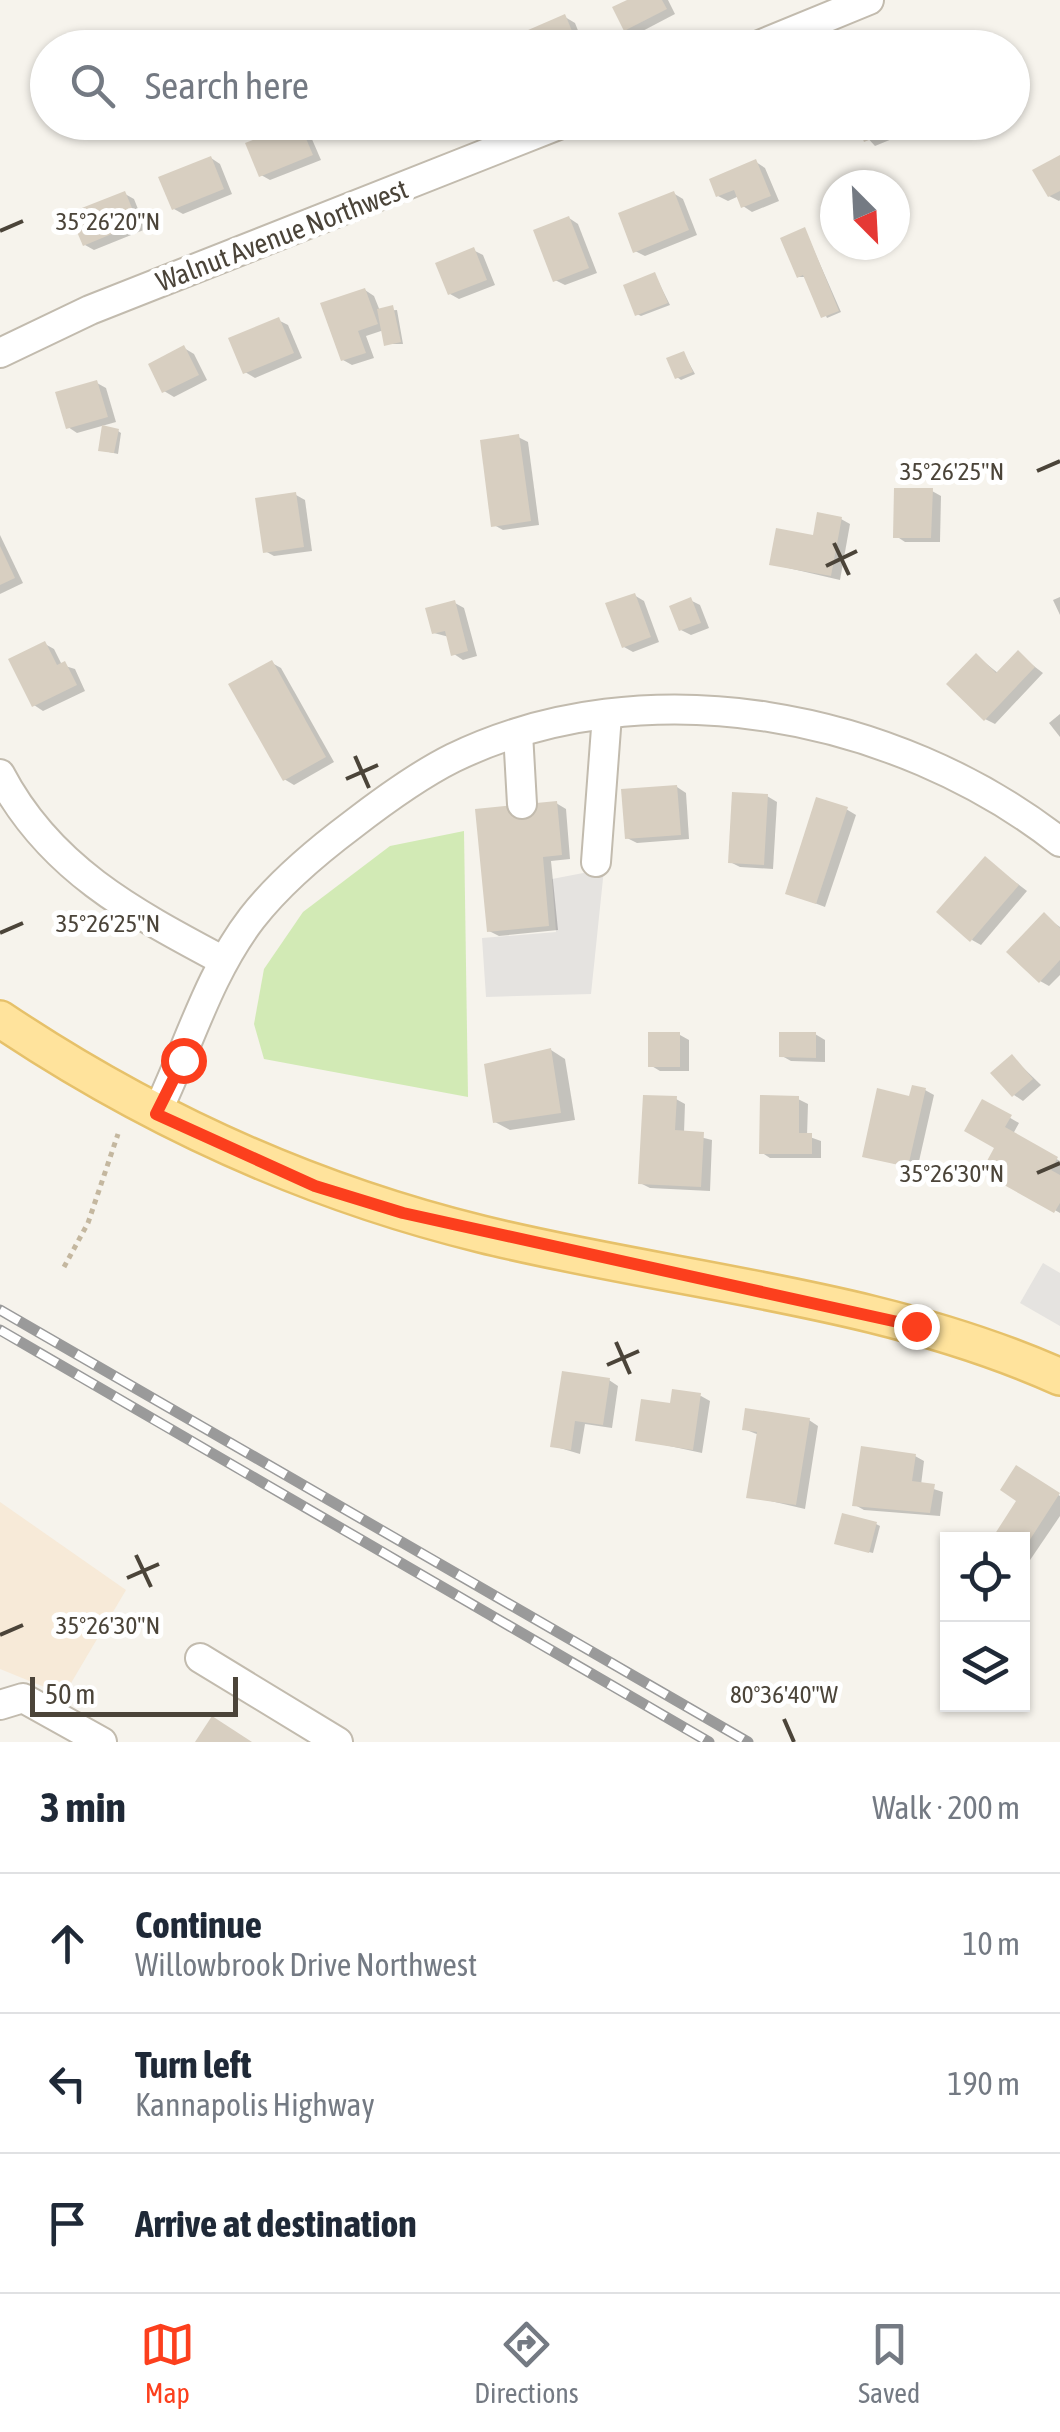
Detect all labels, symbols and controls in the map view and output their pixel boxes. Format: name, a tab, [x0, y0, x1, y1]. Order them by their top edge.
search box	[30, 30, 1030, 140]
icon: search	[65, 58, 120, 113]
text: Search here	[145, 64, 309, 107]
north arrow	[820, 170, 910, 260]
street label: Walnut Avenue Northwest	[152, 172, 412, 298]
text: 35°26'20"N	[56, 207, 160, 235]
text: 35°26'25"N	[900, 457, 1004, 485]
text: 35°26'25"N	[56, 909, 160, 937]
route start	[161, 1038, 207, 1084]
text: 35°26'30"N	[900, 1159, 1004, 1187]
route end	[894, 1304, 940, 1350]
map controls	[940, 1532, 1030, 1712]
button: locate	[940, 1532, 1030, 1622]
text: 35°26'30"N	[56, 1611, 160, 1639]
button: layers	[940, 1622, 1030, 1712]
scale bar	[30, 1672, 238, 1716]
text: 50 m	[45, 1678, 95, 1710]
text: 80°36'40"W	[730, 1680, 839, 1708]
text: 3 min	[40, 1783, 126, 1831]
text: Walk · 200 m	[872, 1789, 1020, 1826]
text: Continue	[135, 1903, 262, 1946]
icon: ahead	[40, 1916, 95, 1971]
text: 10 m	[962, 1925, 1020, 1962]
text: Willowbrook Drive Northwest	[135, 1946, 477, 1983]
text: Turn left	[135, 2043, 251, 2086]
icon: left	[40, 2056, 95, 2111]
text: 190 m	[947, 2065, 1020, 2102]
text: Kannapolis Highway	[135, 2086, 375, 2123]
icon: arrive	[40, 2196, 95, 2251]
text: Arrive at destination	[135, 2202, 417, 2245]
tab: Map	[140, 2317, 195, 2409]
tab: Directions	[474, 2317, 579, 2409]
tab: Saved	[858, 2317, 920, 2409]

